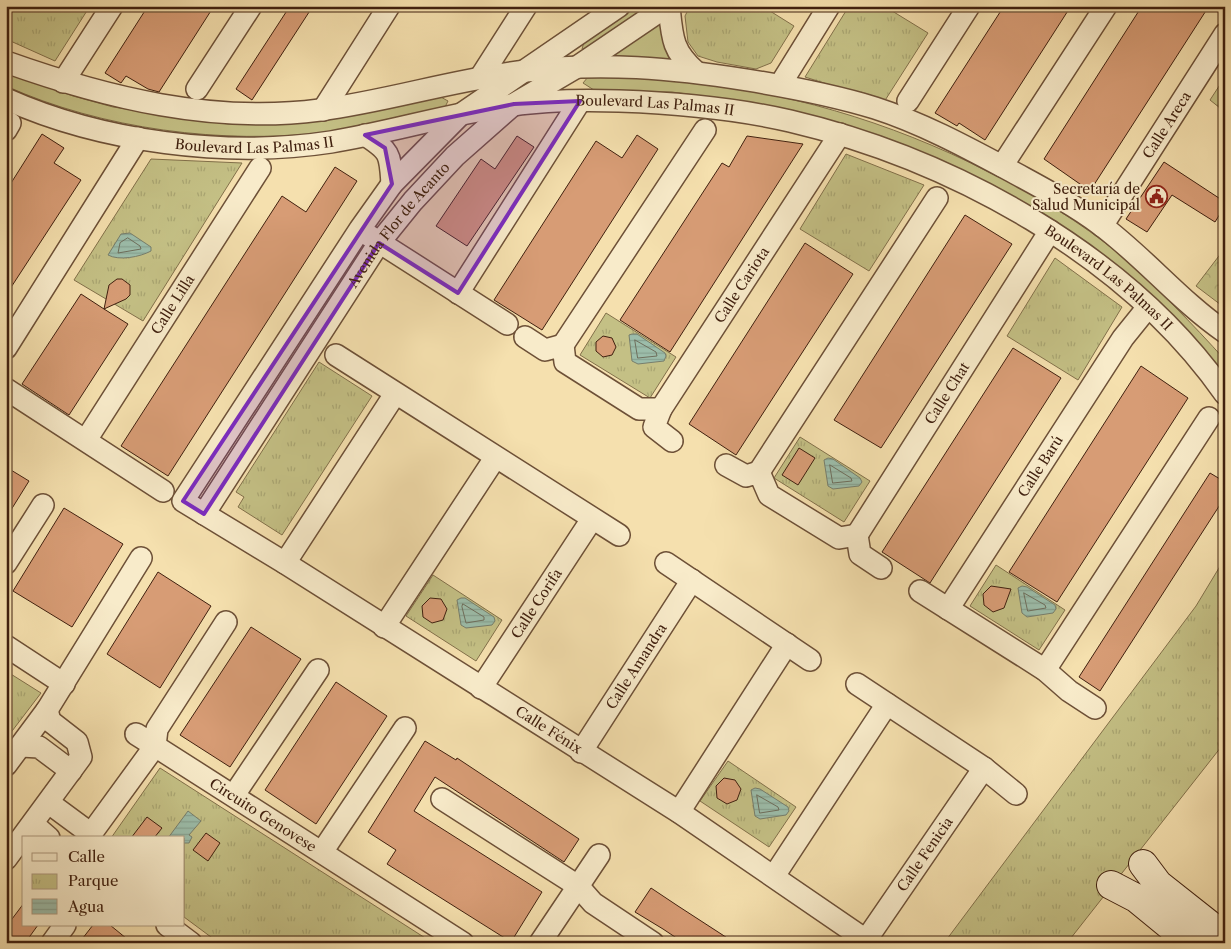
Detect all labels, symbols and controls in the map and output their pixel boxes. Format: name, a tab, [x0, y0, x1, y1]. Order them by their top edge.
street label: Calle Areca	[1139, 87, 1195, 162]
street label: Boulevard Las Palmas II	[575, 91, 736, 120]
street label: Boulevard Las Palmas II	[174, 133, 335, 157]
street label: Avenida Flor de Acanto	[343, 158, 454, 292]
place label: Secretaría de Salud Municipal	[1032, 180, 1140, 214]
public building icon: Secretaría de Salud Municipal	[1144, 185, 1168, 209]
street label: Boulevard Las Palmas II	[1041, 221, 1177, 334]
street label: Calle Cariota	[710, 243, 773, 326]
street label: Calle Lilla	[147, 271, 199, 338]
street label: Calle Chat	[921, 359, 973, 428]
street label: Calle Barú	[1014, 432, 1067, 500]
street label: Calle Corifa	[507, 565, 566, 642]
street label: Calle Amandra	[602, 619, 671, 713]
street label: Calle Fénix	[512, 702, 586, 758]
street label: Circuito Genovese	[206, 774, 320, 856]
street label: Calle Fenicia	[893, 813, 957, 895]
legend	[22, 836, 185, 926]
text: Calle	[68, 847, 105, 866]
text: Parque	[68, 871, 118, 890]
text: Agua	[67, 897, 104, 916]

